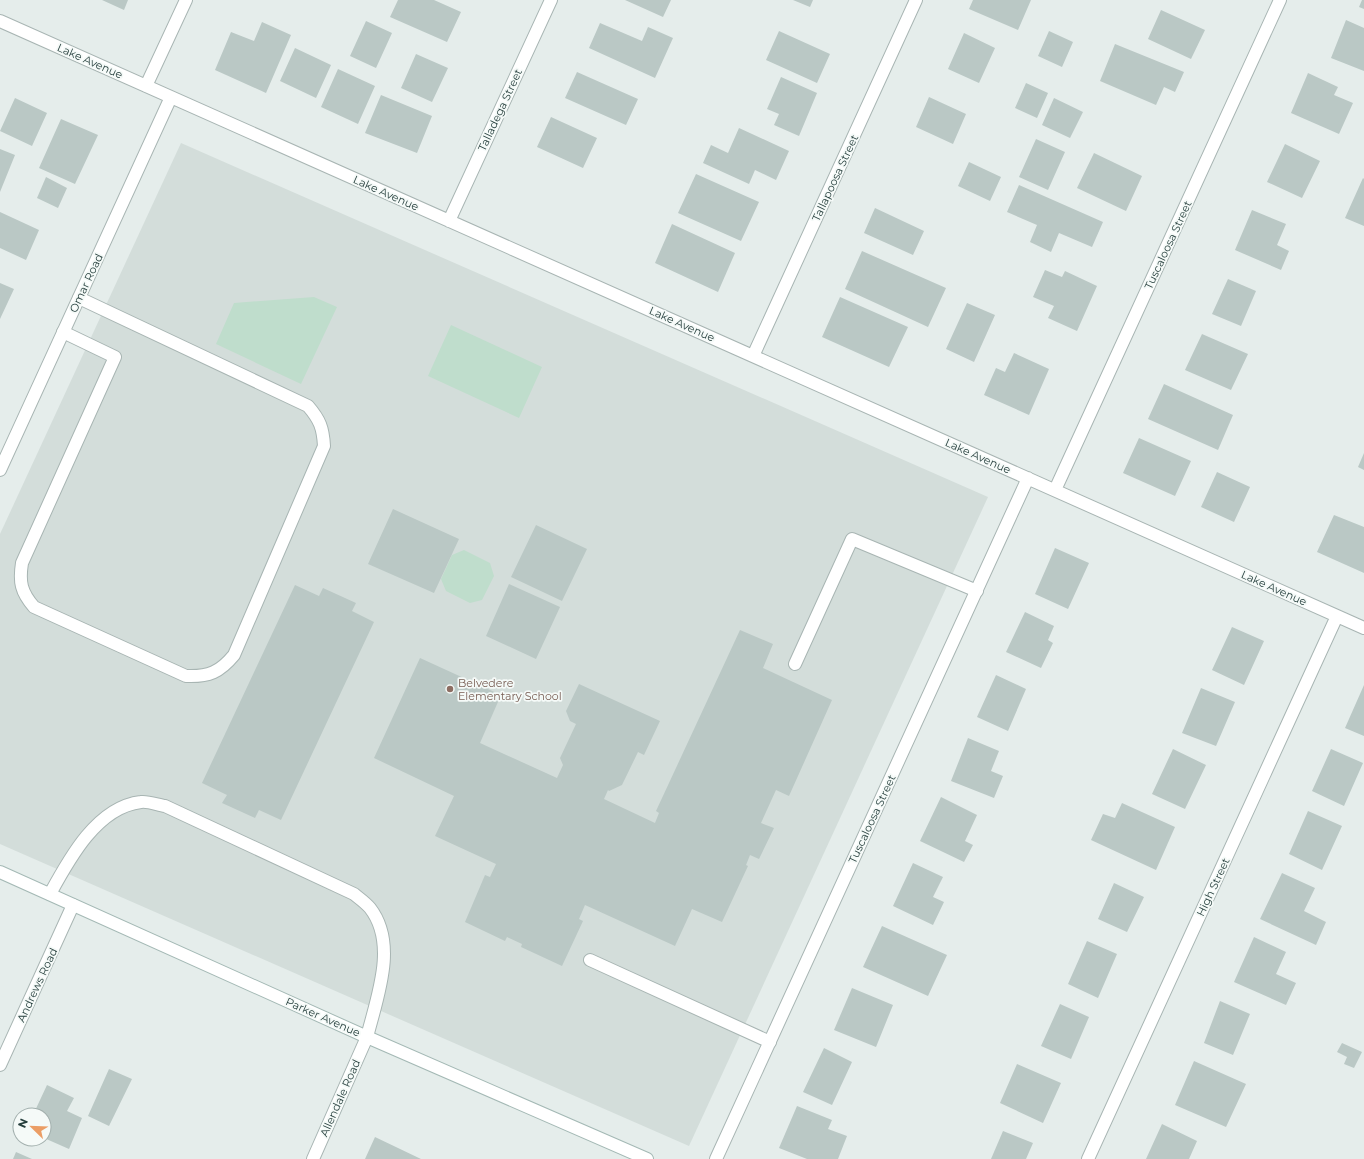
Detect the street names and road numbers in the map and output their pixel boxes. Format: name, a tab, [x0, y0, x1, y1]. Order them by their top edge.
street label: Lake Avenue	[55, 40, 125, 82]
street label: Talladega Street	[475, 66, 525, 153]
street label: Tallapoosa Street	[809, 132, 861, 224]
street label: Lake Avenue	[351, 172, 421, 214]
street label: Tuscaloosa Street	[1141, 198, 1195, 292]
street label: Omar Road	[66, 251, 106, 315]
street label: Lake Avenue	[647, 303, 717, 345]
street label: Lake Avenue	[943, 435, 1013, 477]
street label: Lake Avenue	[1239, 567, 1309, 609]
street label: Tuscaloosa Street	[845, 772, 899, 866]
street label: High Street	[1193, 855, 1233, 919]
street label: Andrews Road	[14, 946, 60, 1024]
street label: Parker Avenue	[283, 994, 363, 1040]
street label: Allendale Road	[317, 1057, 363, 1139]

